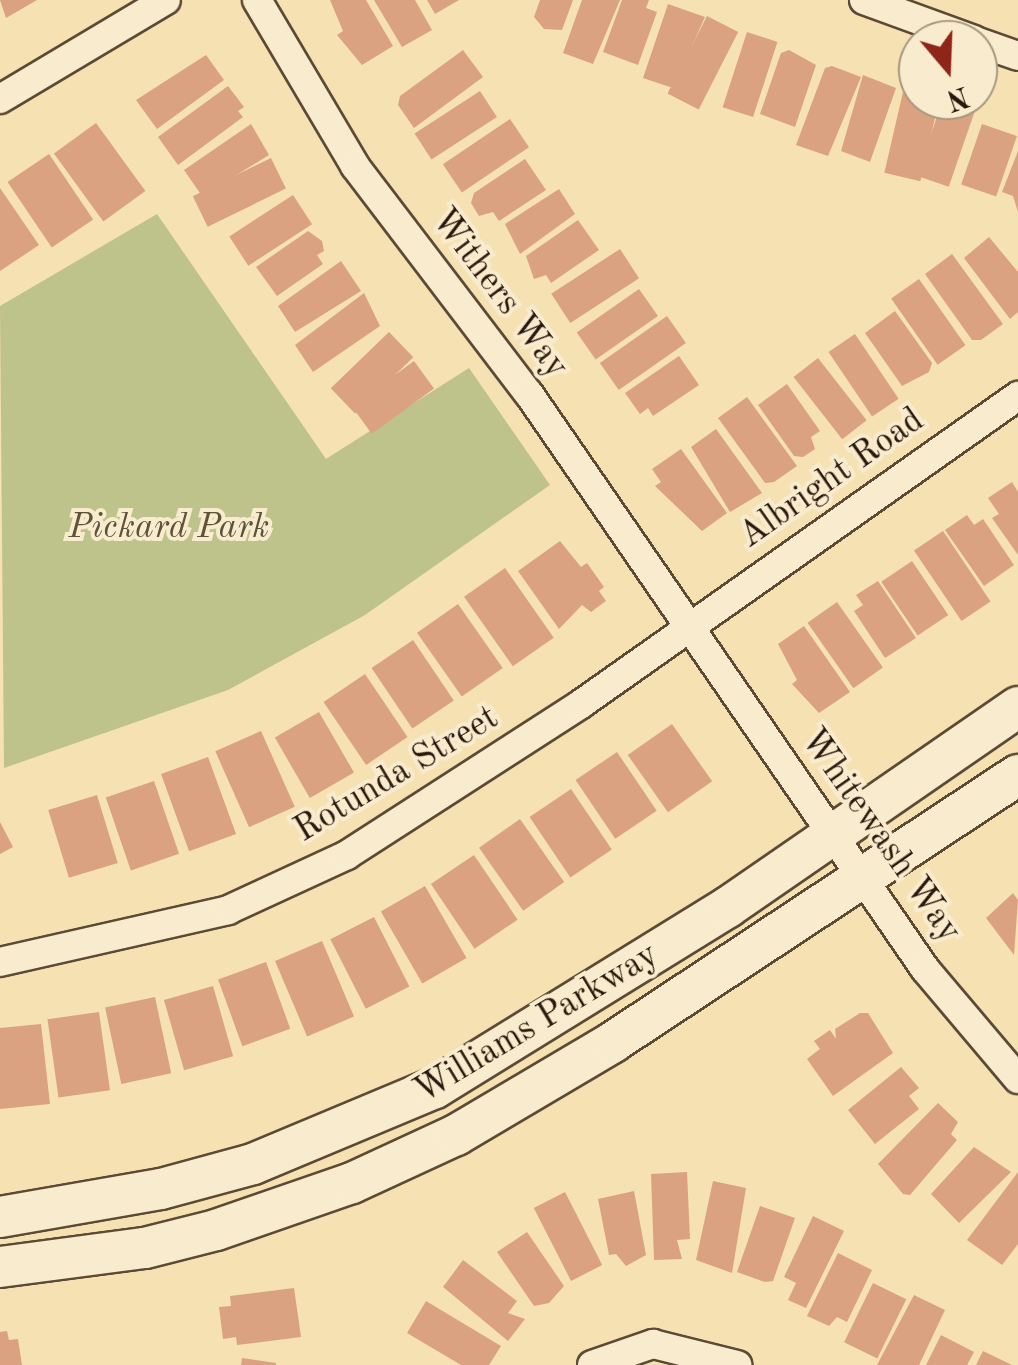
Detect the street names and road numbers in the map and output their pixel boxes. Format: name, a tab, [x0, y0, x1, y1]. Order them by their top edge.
street label: Withers Way	[421, 201, 577, 387]
street label: Albright Road	[732, 400, 932, 558]
street label: Rotunda Street	[287, 698, 507, 852]
street label: Whitewash Way	[791, 721, 969, 951]
street label: Williams Parkway	[407, 935, 667, 1113]

